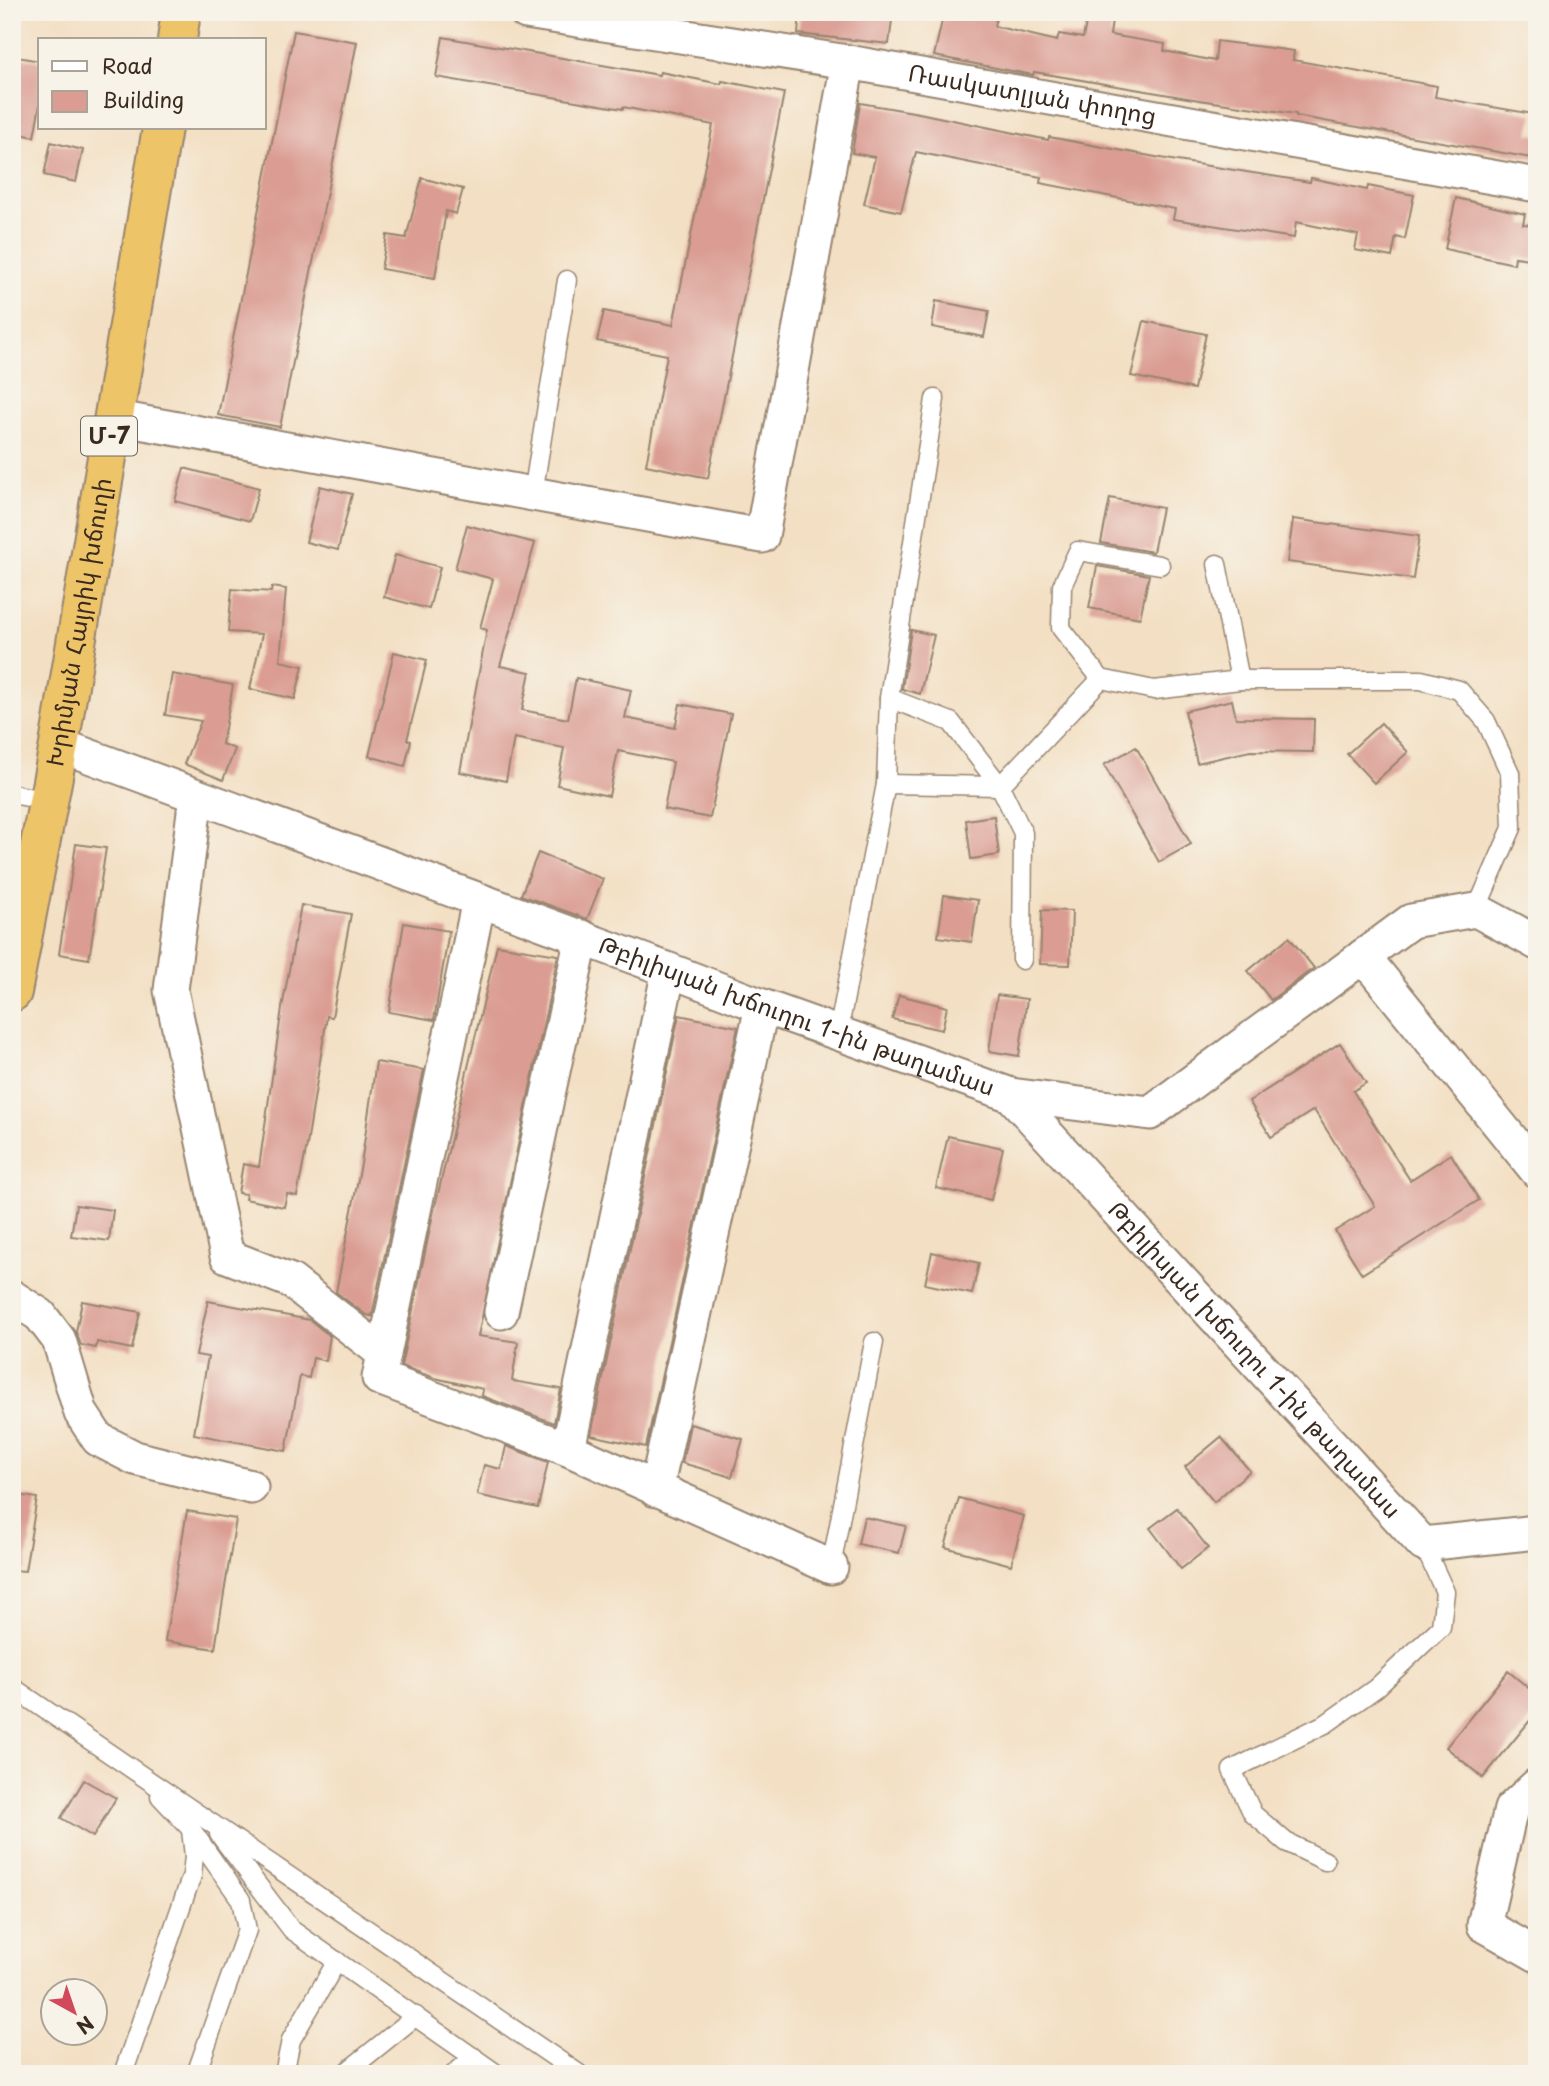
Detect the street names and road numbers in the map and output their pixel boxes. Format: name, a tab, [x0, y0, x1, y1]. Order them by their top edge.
street label: Ռասկատլյան փողոց	[906, 53, 1160, 133]
road number: Մ-7	[81, 416, 137, 456]
street label: Խրիմյան Հայրիկ խճուղի	[35, 475, 119, 769]
street label: Թբիլիսյան խճուղու 1-ին թաղամաս	[594, 926, 1000, 1104]
street label: Թբիլիսյան խճուղու 1-ին թաղամաս	[1100, 1192, 1411, 1525]

